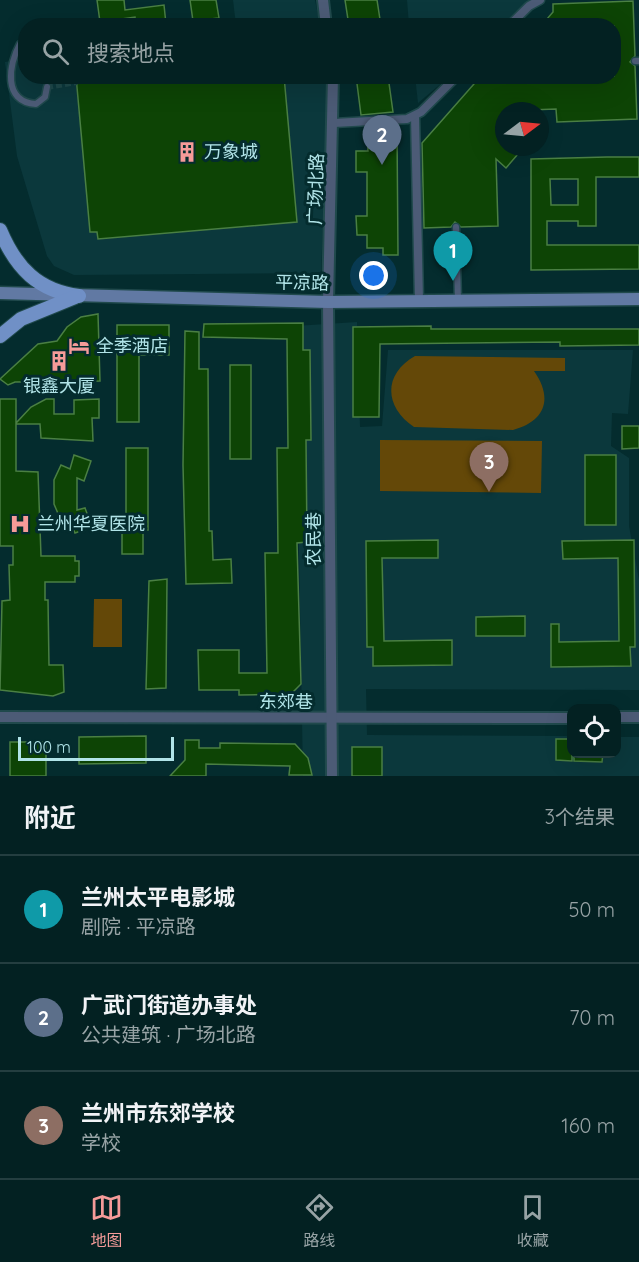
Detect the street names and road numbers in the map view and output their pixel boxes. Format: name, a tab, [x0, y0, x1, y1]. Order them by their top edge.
street label: 广场北路	[303, 153, 328, 225]
street label: 平凉路	[275, 271, 329, 294]
street label: 农民巷	[302, 512, 325, 566]
street label: 东郊巷	[259, 690, 313, 713]

